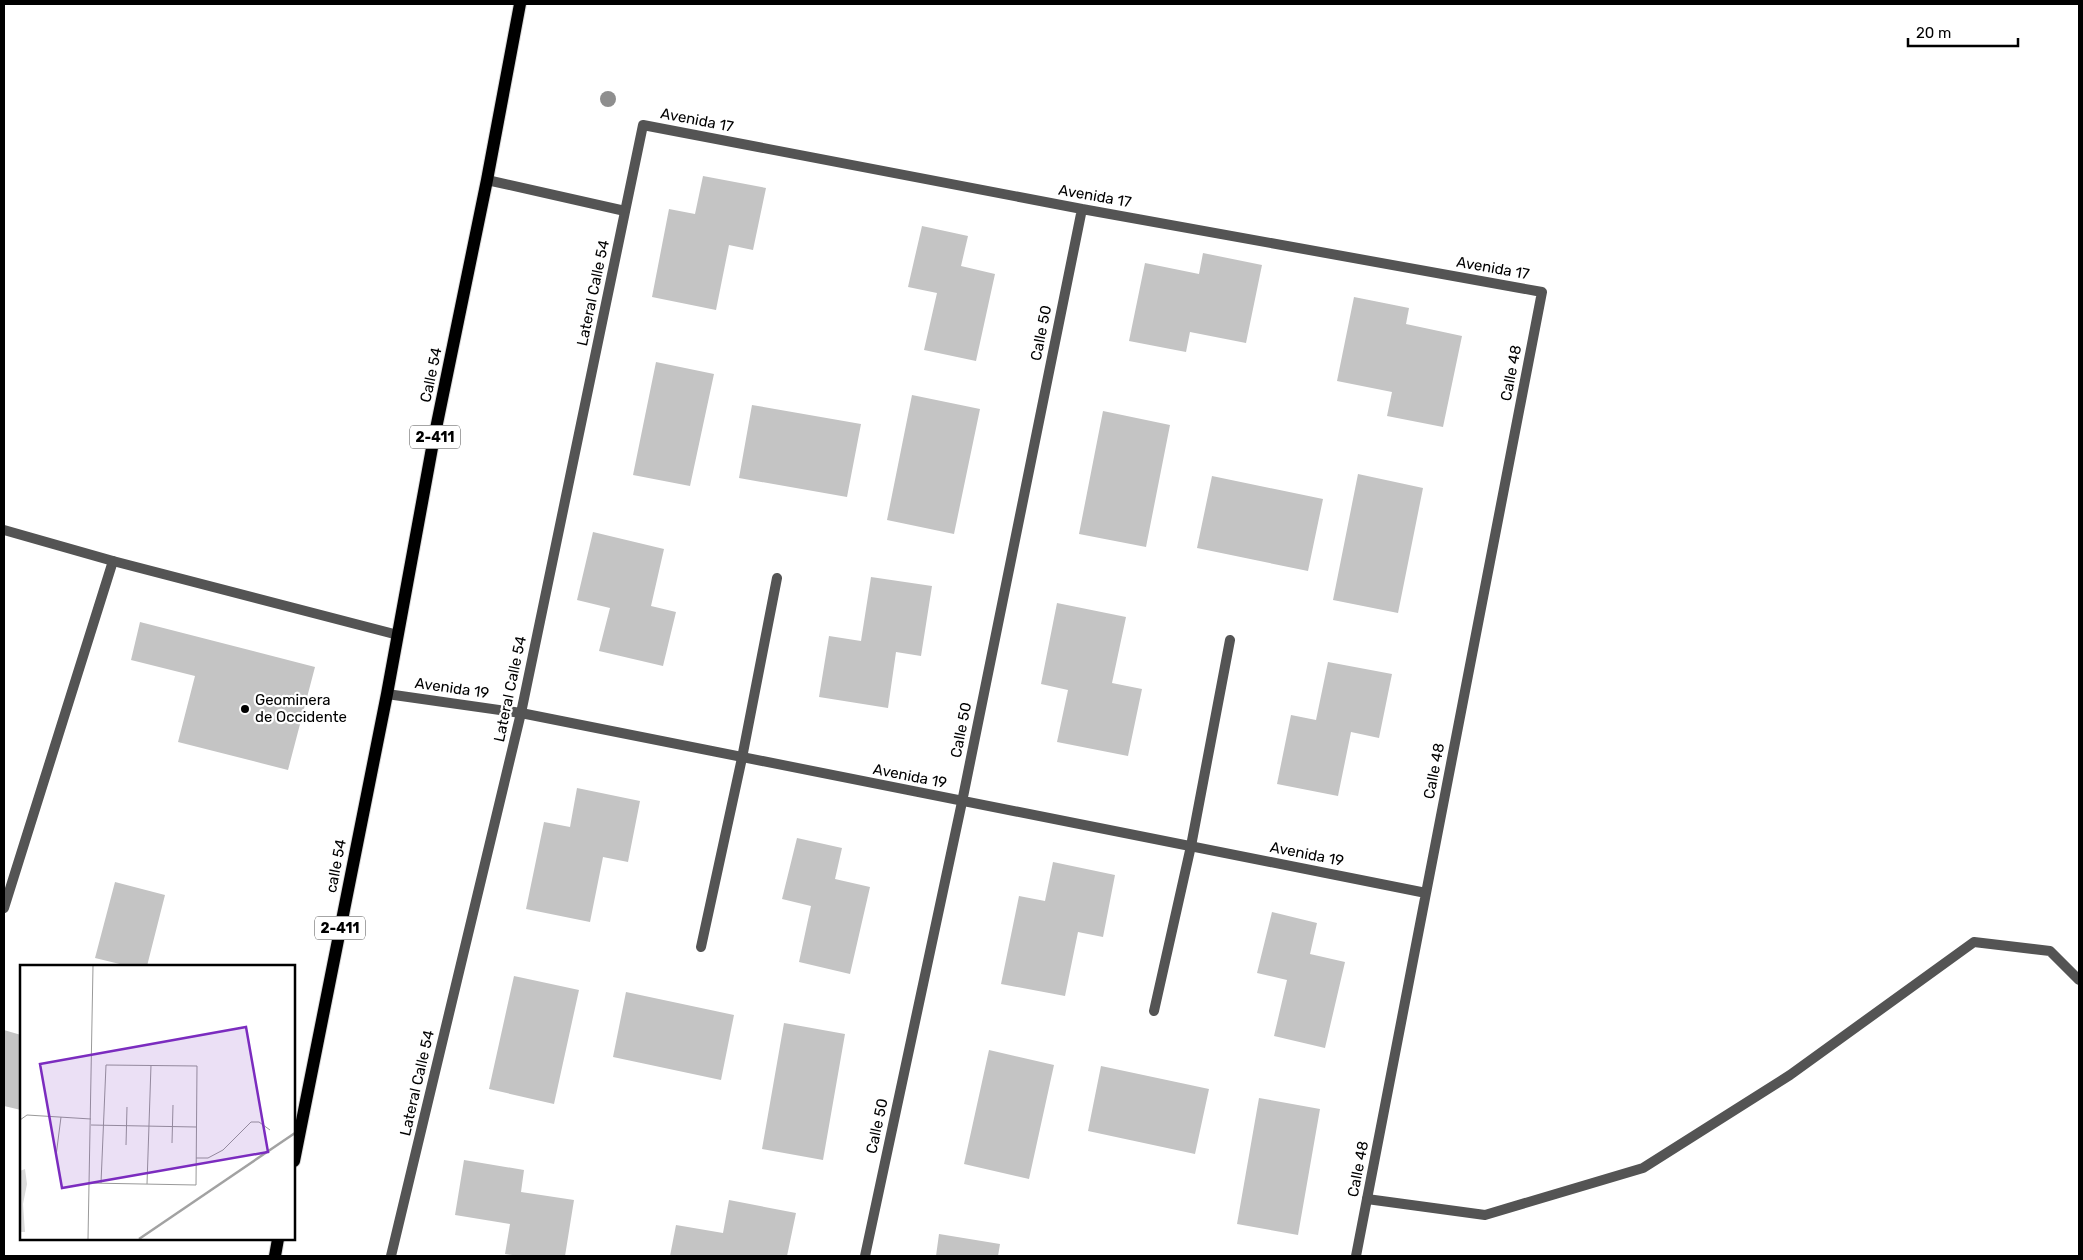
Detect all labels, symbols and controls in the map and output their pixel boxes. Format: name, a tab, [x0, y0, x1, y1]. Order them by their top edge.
scale bar	[1908, 15, 2018, 47]
text: 20 m	[1916, 24, 1951, 42]
street label: Avenida 17	[659, 104, 735, 136]
street label: Avenida 17	[1057, 181, 1133, 211]
street label: Lateral Calle 54	[573, 238, 613, 348]
street label: Avenida 17	[1455, 253, 1531, 283]
street label: Calle 50	[1027, 304, 1055, 362]
street label: Calle 48	[1497, 344, 1525, 402]
street label: Calle 54	[416, 346, 446, 404]
road number: 2-411	[410, 426, 460, 448]
street label: Lateral Calle 54	[490, 634, 530, 744]
street label: Avenida 19	[414, 674, 490, 702]
place label: Geominera de Occidente	[255, 691, 347, 726]
street label: Calle 50	[947, 701, 975, 759]
marker: Geominera de Occidente	[239, 703, 251, 715]
street label: Calle 48	[1420, 742, 1448, 800]
street label: Avenida 19	[872, 760, 949, 792]
street label: calle 54	[322, 838, 350, 894]
street label: Avenida 19	[1269, 838, 1346, 870]
road number: 2-411	[315, 916, 365, 940]
inset map	[20, 965, 295, 1240]
street label: Lateral Calle 54	[396, 1028, 438, 1138]
street label: Calle 50	[862, 1097, 892, 1155]
street label: Calle 48	[1344, 1140, 1372, 1198]

